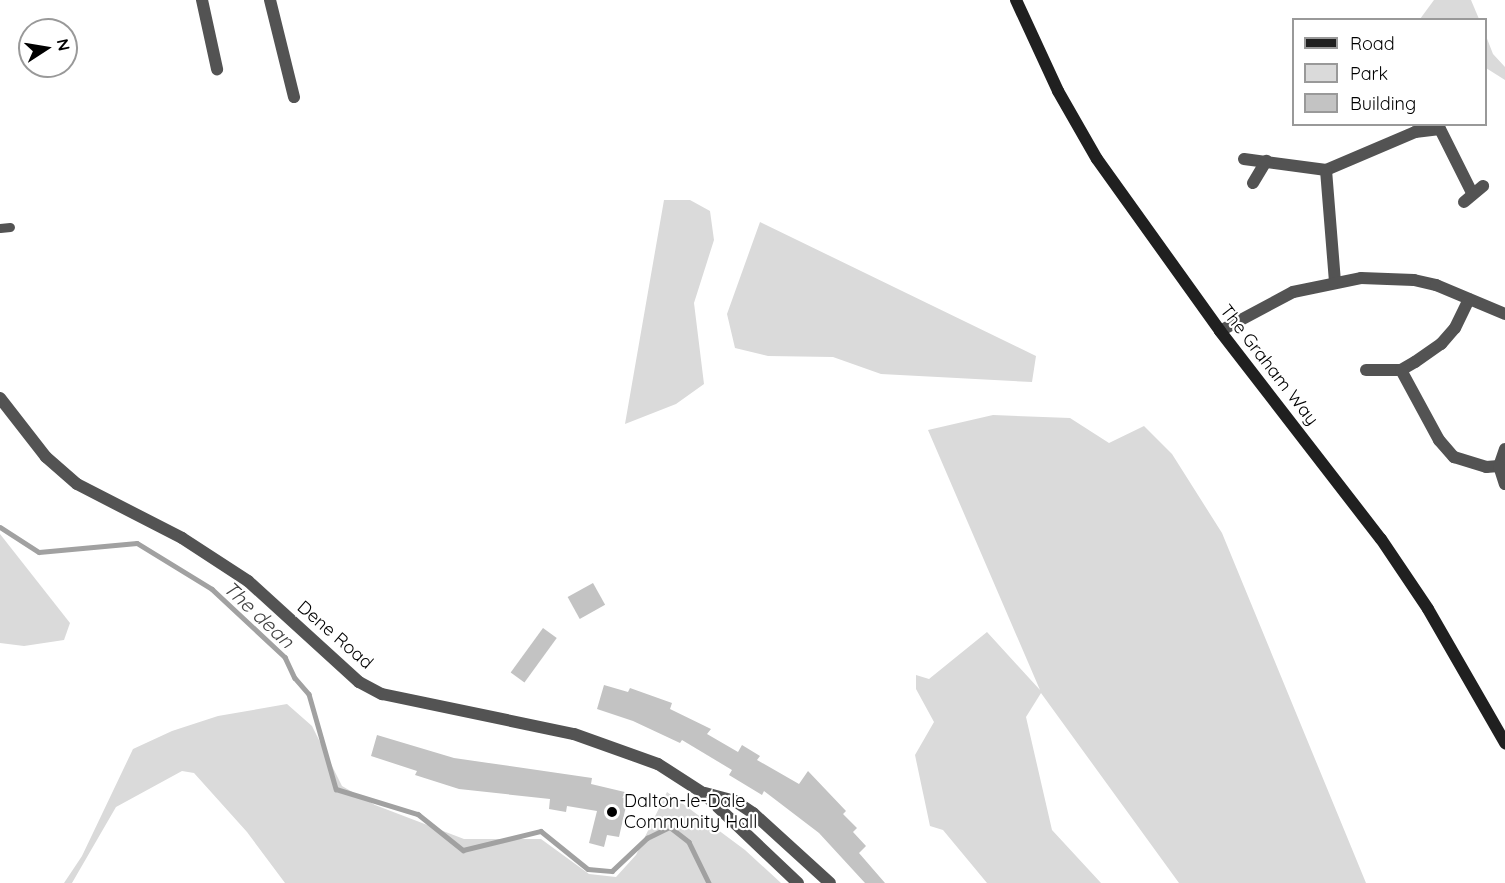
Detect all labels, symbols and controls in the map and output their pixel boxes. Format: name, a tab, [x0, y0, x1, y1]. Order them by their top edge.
north arrow	[18, 18, 78, 78]
legend	[1292, 18, 1487, 126]
text: Road	[1350, 32, 1395, 55]
text: N	[53, 37, 75, 52]
text: Park	[1350, 62, 1388, 85]
text: Building	[1350, 92, 1416, 115]
street label: The Graham Way	[1215, 300, 1323, 430]
water label: The dean	[219, 575, 299, 653]
street label: Dene Road	[293, 596, 377, 674]
place label: Dalton-le-Dale Community Hall	[624, 791, 757, 834]
marker: Dalton-le-Dale Community Hall	[605, 805, 619, 819]

